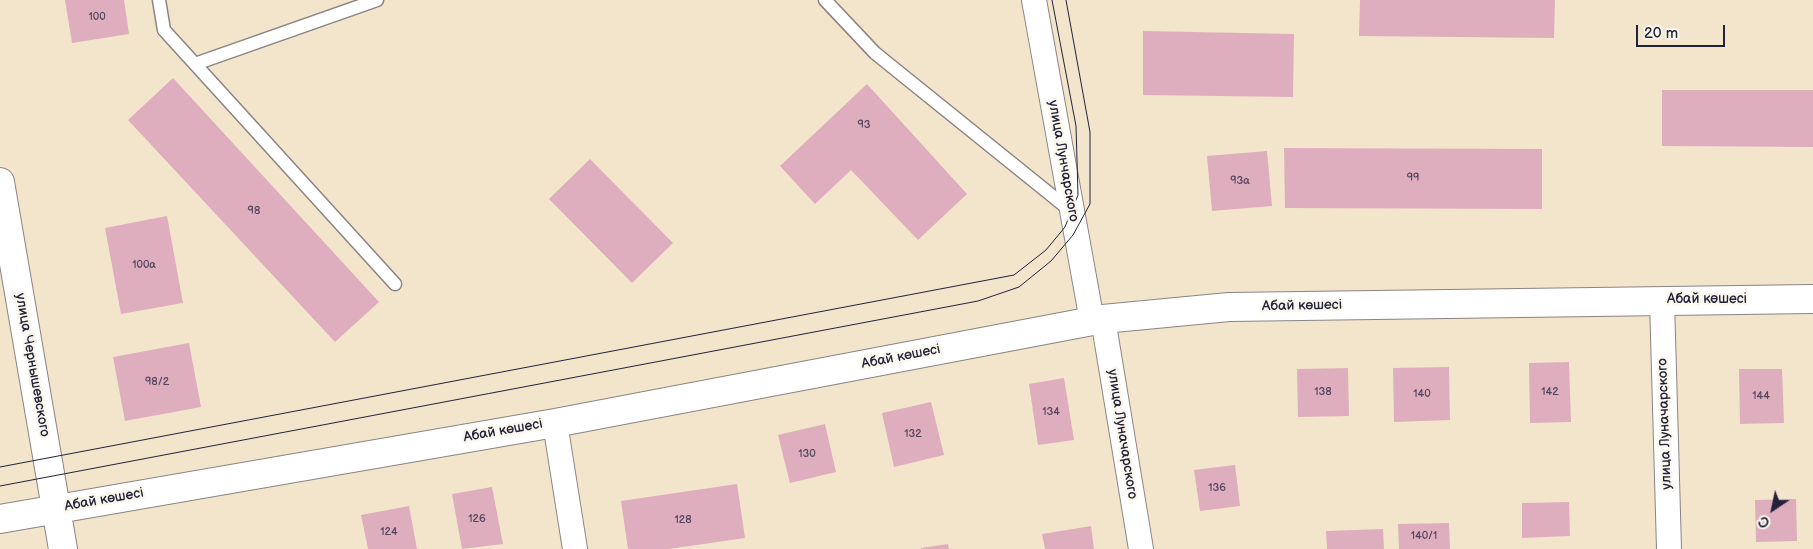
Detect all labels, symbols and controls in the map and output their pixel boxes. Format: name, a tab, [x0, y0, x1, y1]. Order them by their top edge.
house number: 100	[88, 10, 106, 24]
scale bar	[1638, 15, 1727, 47]
text: 20 m	[1644, 24, 1678, 43]
street label: улица Лунчарского	[1044, 99, 1082, 223]
house number: 93	[857, 118, 871, 132]
house number: 99	[1407, 171, 1419, 185]
house number: 93а	[1230, 174, 1250, 188]
house number: 98	[248, 204, 260, 218]
house number: 100а	[132, 258, 156, 272]
street label: Абай көшесі	[1667, 291, 1747, 307]
street label: улица Чернышевского	[11, 292, 53, 438]
street label: Абай көшесі	[1262, 297, 1342, 315]
street label: Абай көшесі	[860, 341, 942, 373]
street label: улица Луначарского	[1654, 358, 1676, 490]
street label: улица Луначарского	[1103, 368, 1141, 500]
house number: 98/2	[145, 375, 169, 389]
house number: 138	[1314, 385, 1332, 399]
house number: 142	[1541, 385, 1559, 399]
house number: 140	[1413, 387, 1431, 401]
house number: 144	[1752, 389, 1770, 403]
house number: 134	[1042, 405, 1060, 419]
street label: Абай көшесі	[462, 416, 544, 446]
house number: 132	[904, 427, 922, 441]
house number: 130	[798, 447, 816, 461]
house number: 136	[1208, 481, 1226, 495]
north arrow	[1748, 484, 1798, 534]
street label: Абай көшесі	[63, 485, 145, 515]
house number: 126	[468, 512, 486, 526]
text: С	[1756, 512, 1773, 532]
house number: 128	[674, 513, 692, 527]
house number: 124	[380, 525, 398, 539]
house number: 140/1	[1411, 529, 1437, 543]

